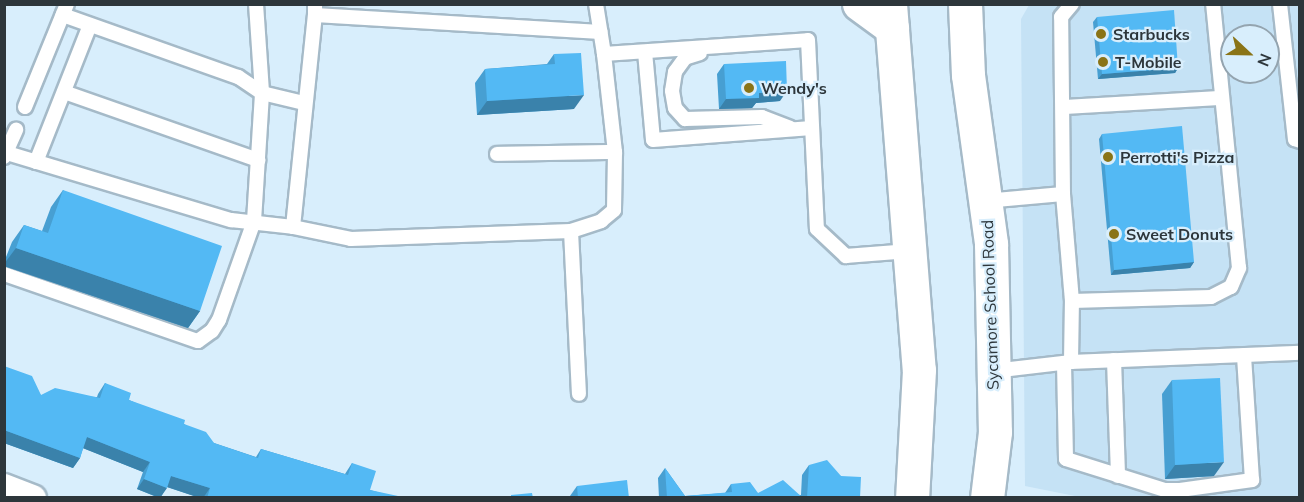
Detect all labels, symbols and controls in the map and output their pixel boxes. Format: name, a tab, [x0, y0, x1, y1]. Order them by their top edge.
place label: Starbucks	[1113, 24, 1190, 44]
north arrow	[1220, 24, 1280, 84]
marker: Starbucks	[1094, 27, 1108, 41]
text: N	[1253, 51, 1276, 69]
place label: T-Mobile	[1115, 52, 1182, 72]
marker: T-Mobile	[1096, 55, 1110, 69]
place label: Wendy's	[761, 78, 827, 98]
marker: Wendy's	[742, 81, 756, 95]
place label: Perrotti's Pizza	[1120, 147, 1235, 167]
marker: Perrotti's Pizza	[1101, 150, 1115, 164]
street label: Sycamore School Road	[977, 220, 1003, 390]
place label: Sweet Donuts	[1126, 224, 1233, 244]
marker: Sweet Donuts	[1107, 227, 1121, 241]

